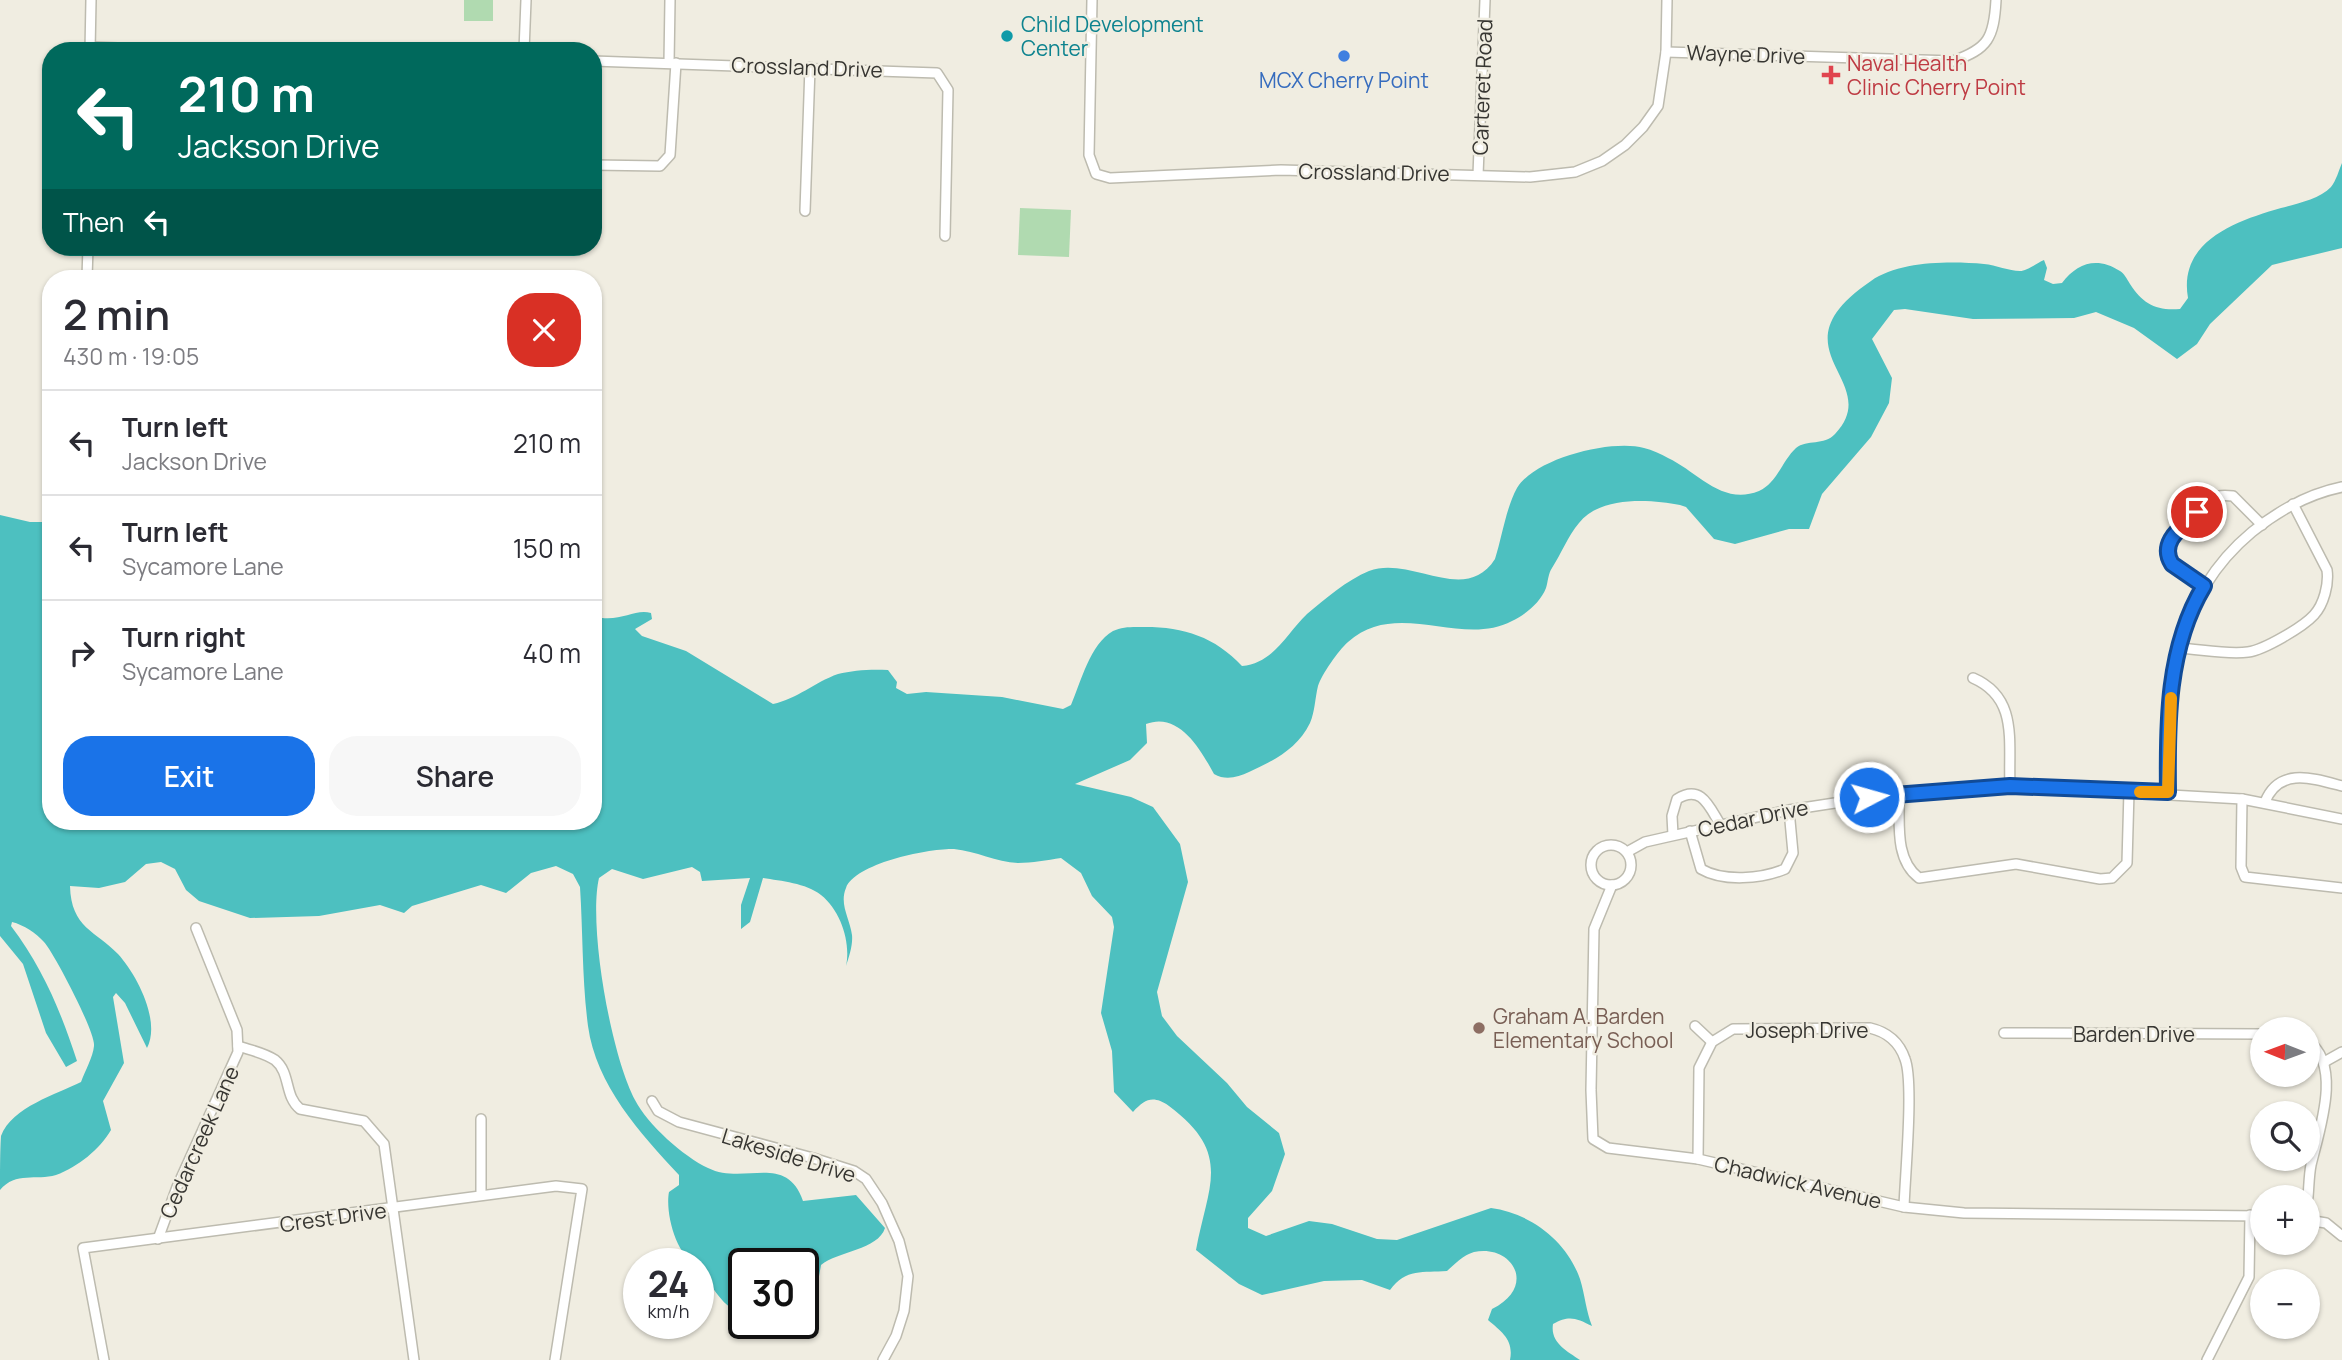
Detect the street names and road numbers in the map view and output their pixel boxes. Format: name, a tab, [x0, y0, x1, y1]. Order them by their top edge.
street label: Carteret Road	[1466, 18, 1498, 156]
street label: Wayne Drive	[1686, 38, 1806, 70]
street label: Crossland Drive	[731, 50, 883, 84]
street label: Crossland Drive	[1298, 157, 1450, 187]
street label: Cedar Drive	[1695, 793, 1811, 843]
street label: Joseph Drive	[1745, 1016, 1869, 1044]
street label: Barden Drive	[2073, 1020, 2195, 1048]
street label: Cedarcreek Lane	[153, 1061, 245, 1223]
street label: Lakeside Drive	[719, 1121, 859, 1189]
street label: Chadwick Avenue	[1712, 1149, 1884, 1215]
street label: Crest Drive	[278, 1196, 388, 1238]

